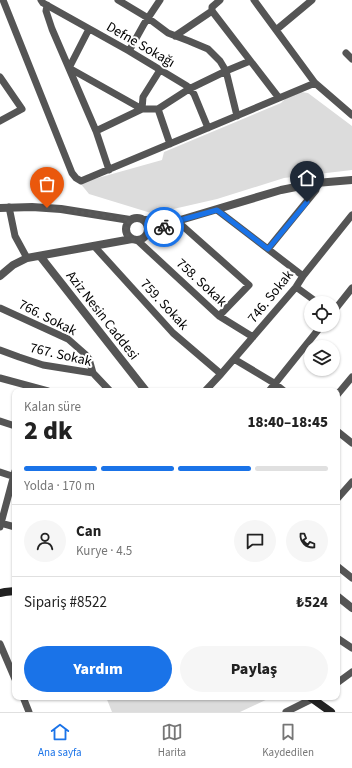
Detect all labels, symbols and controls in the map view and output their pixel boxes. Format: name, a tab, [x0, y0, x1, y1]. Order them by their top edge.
street label: Defne Sokağı	[102, 17, 179, 73]
pin	[290, 161, 324, 202]
pin	[30, 167, 64, 208]
icon: home	[296, 167, 318, 189]
icon: bag	[36, 173, 58, 195]
courier	[144, 207, 184, 247]
icon: bike	[153, 216, 175, 238]
street label: 758. Sokak	[171, 254, 231, 312]
street label: 746. Sokak	[243, 266, 298, 327]
street label: Aziz Nesin Caddesi	[61, 267, 143, 364]
street label: 759. Sokak	[135, 275, 193, 335]
street label: 766. Sokak	[15, 295, 80, 341]
map controls	[304, 296, 340, 376]
button: locate	[304, 296, 340, 332]
street label: 767. Sokak	[28, 338, 94, 372]
button: layers	[304, 340, 340, 376]
text: Kalan süre	[24, 398, 81, 416]
text: 2 dk	[24, 412, 73, 449]
text: 18:40–18:45	[247, 412, 328, 433]
text: Yolda · 170 m	[24, 477, 95, 495]
button: person	[24, 520, 66, 562]
button: chat	[234, 520, 276, 562]
button: phone	[286, 520, 328, 562]
text: Can	[76, 521, 101, 542]
text: Kurye · 4.5	[76, 542, 132, 560]
text: Sipariş #8522	[24, 592, 107, 613]
text: ₺524	[296, 592, 328, 613]
button: Yardım	[24, 646, 172, 692]
button: Paylaş	[180, 646, 328, 692]
tab: Ana sayfa	[38, 721, 82, 760]
tab: Harita	[158, 721, 186, 760]
tab: Kaydedilen	[262, 721, 314, 760]

